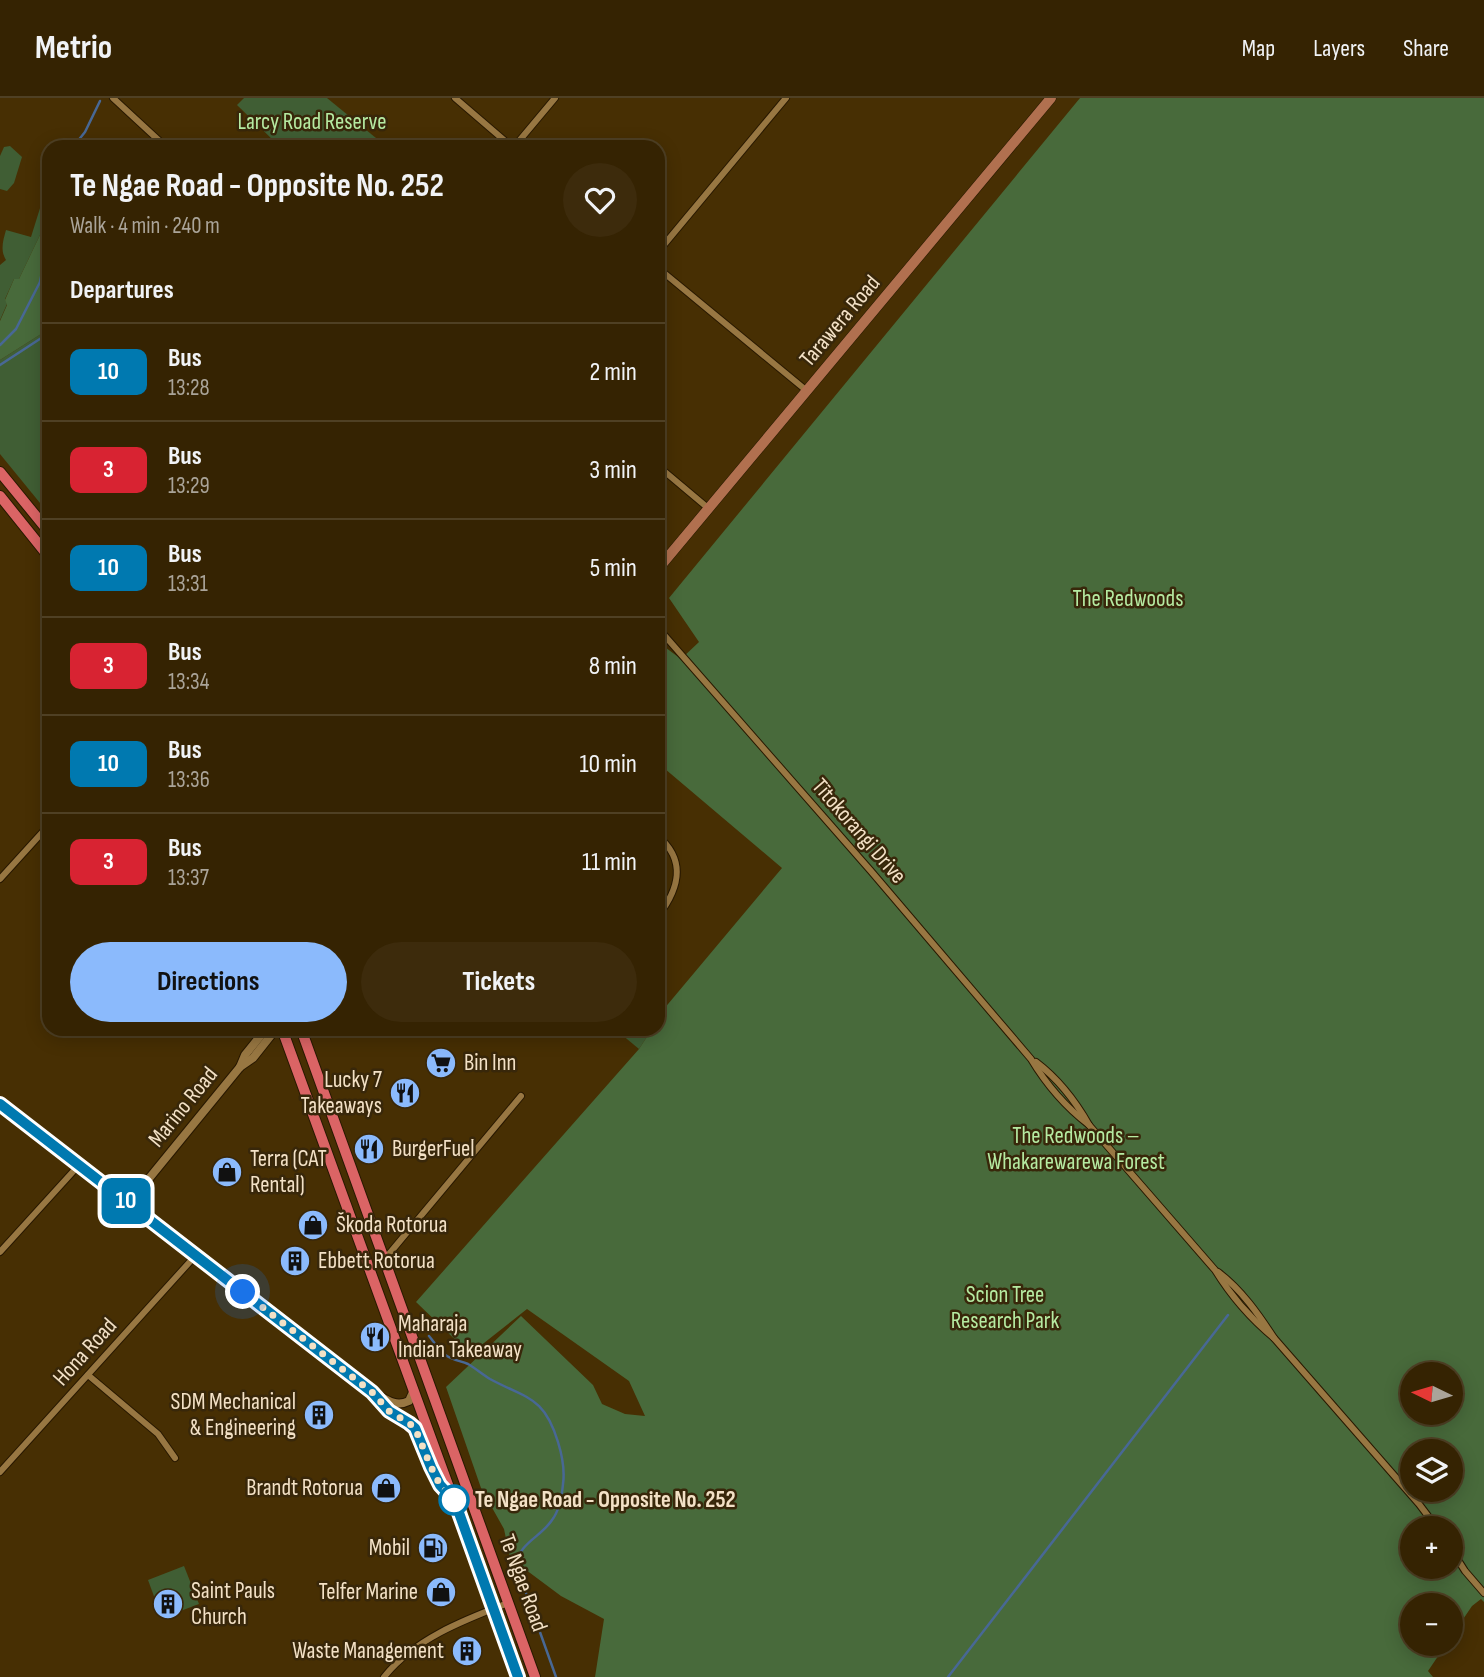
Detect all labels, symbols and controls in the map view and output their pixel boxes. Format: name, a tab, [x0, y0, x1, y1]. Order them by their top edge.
text: Metrio	[35, 28, 112, 68]
text: Map	[1242, 34, 1275, 63]
text: Layers	[1313, 34, 1365, 63]
text: Share	[1403, 34, 1449, 63]
park label: Larcy Road Reserve	[237, 108, 387, 136]
button: heart	[563, 163, 637, 237]
text: Te Ngae Road - Opposite No. 252	[70, 166, 444, 206]
text: Walk · 4 min · 240 m	[70, 212, 220, 240]
street label: Tarawera Road	[794, 270, 886, 372]
text: Departures	[70, 275, 174, 306]
text: Bus	[168, 343, 202, 374]
text: 10	[98, 357, 119, 386]
text: 2 min	[589, 357, 637, 388]
text: 13:28	[168, 374, 210, 402]
text: Bus	[168, 441, 202, 472]
text: 3	[103, 455, 114, 484]
text: 3 min	[589, 455, 637, 486]
text: 13:29	[168, 472, 210, 500]
text: Bus	[168, 539, 202, 570]
text: 10	[98, 553, 119, 582]
text: 5 min	[590, 553, 637, 584]
text: 13:31	[168, 570, 208, 598]
park label: The Redwoods	[1073, 585, 1183, 613]
text: Bus	[168, 637, 202, 668]
text: 3	[103, 651, 114, 680]
text: 8 min	[589, 651, 637, 682]
text: 13:34	[168, 668, 209, 696]
text: Bus	[168, 735, 202, 766]
text: 10	[98, 749, 119, 778]
text: 10 min	[580, 749, 637, 780]
text: 13:36	[168, 766, 210, 794]
street label: Tītokorangi Drive	[806, 773, 912, 889]
text: Bus	[168, 833, 202, 864]
text: 3	[103, 847, 114, 876]
text: 11 min	[582, 847, 637, 878]
text: 13:37	[168, 864, 209, 892]
button: Directions	[70, 942, 347, 1022]
button: Tickets	[361, 942, 637, 1022]
supermarket icon: Bin Inn	[424, 1046, 458, 1080]
place label: Bin Inn	[464, 1049, 516, 1077]
street label: Marino Road	[142, 1061, 224, 1153]
place label: Lucky 7 Takeaways	[300, 1066, 382, 1120]
restaurant icon: Lucky 7 Takeaways	[388, 1076, 422, 1110]
park label: The Redwoods – Whakarewarewa Forest	[987, 1122, 1165, 1176]
restaurant icon: BurgerFuel	[352, 1132, 386, 1166]
place label: BurgerFuel	[392, 1135, 475, 1163]
place label: Terra (CAT Rental)	[250, 1145, 327, 1199]
shop icon: Terra (CAT Rental)	[210, 1155, 244, 1189]
line badge: 10	[94, 1178, 158, 1224]
text: 10	[116, 1186, 136, 1215]
shop icon: Škoda Rotorua	[296, 1208, 330, 1242]
place label: Škoda Rotorua	[336, 1211, 447, 1239]
building icon: Ebbett Rotorua	[278, 1244, 312, 1278]
place label: Ebbett Rotorua	[318, 1247, 435, 1275]
your location	[225, 1274, 260, 1309]
park label: Scion Tree Research Park	[951, 1281, 1059, 1335]
place label: Maharaja Indian Takeaway	[398, 1310, 522, 1364]
street label: Hona Road	[47, 1312, 123, 1392]
restaurant icon: Maharaja Indian Takeaway	[358, 1320, 392, 1354]
north arrow	[1400, 1362, 1463, 1424]
map controls	[1400, 1362, 1463, 1656]
place label: SDM Mechanical & Engineering	[171, 1388, 296, 1442]
building icon: SDM Mechanical & Engineering	[302, 1398, 336, 1432]
button: layers	[1400, 1439, 1463, 1502]
shop icon: Brandt Rotorua	[369, 1471, 403, 1505]
place label: Brandt Rotorua	[246, 1474, 363, 1502]
marker: Te Ngae Road - Opposite No. 252	[439, 1485, 469, 1515]
place label: Te Ngae Road - Opposite No. 252	[475, 1486, 736, 1514]
button: +	[1400, 1516, 1463, 1579]
fuel station icon: Mobil	[416, 1531, 450, 1565]
street label: Te Ngae Road	[493, 1531, 553, 1635]
place label: Mobil	[369, 1534, 410, 1562]
shop icon: Telfer Marine	[424, 1575, 458, 1609]
place label: Saint Pauls Church	[191, 1577, 275, 1631]
place label: Telfer Marine	[319, 1578, 418, 1606]
building icon: Saint Pauls Church	[151, 1587, 185, 1621]
button: −	[1400, 1593, 1463, 1656]
building icon: Waste Management	[450, 1634, 484, 1668]
place label: Waste Management	[292, 1637, 444, 1665]

